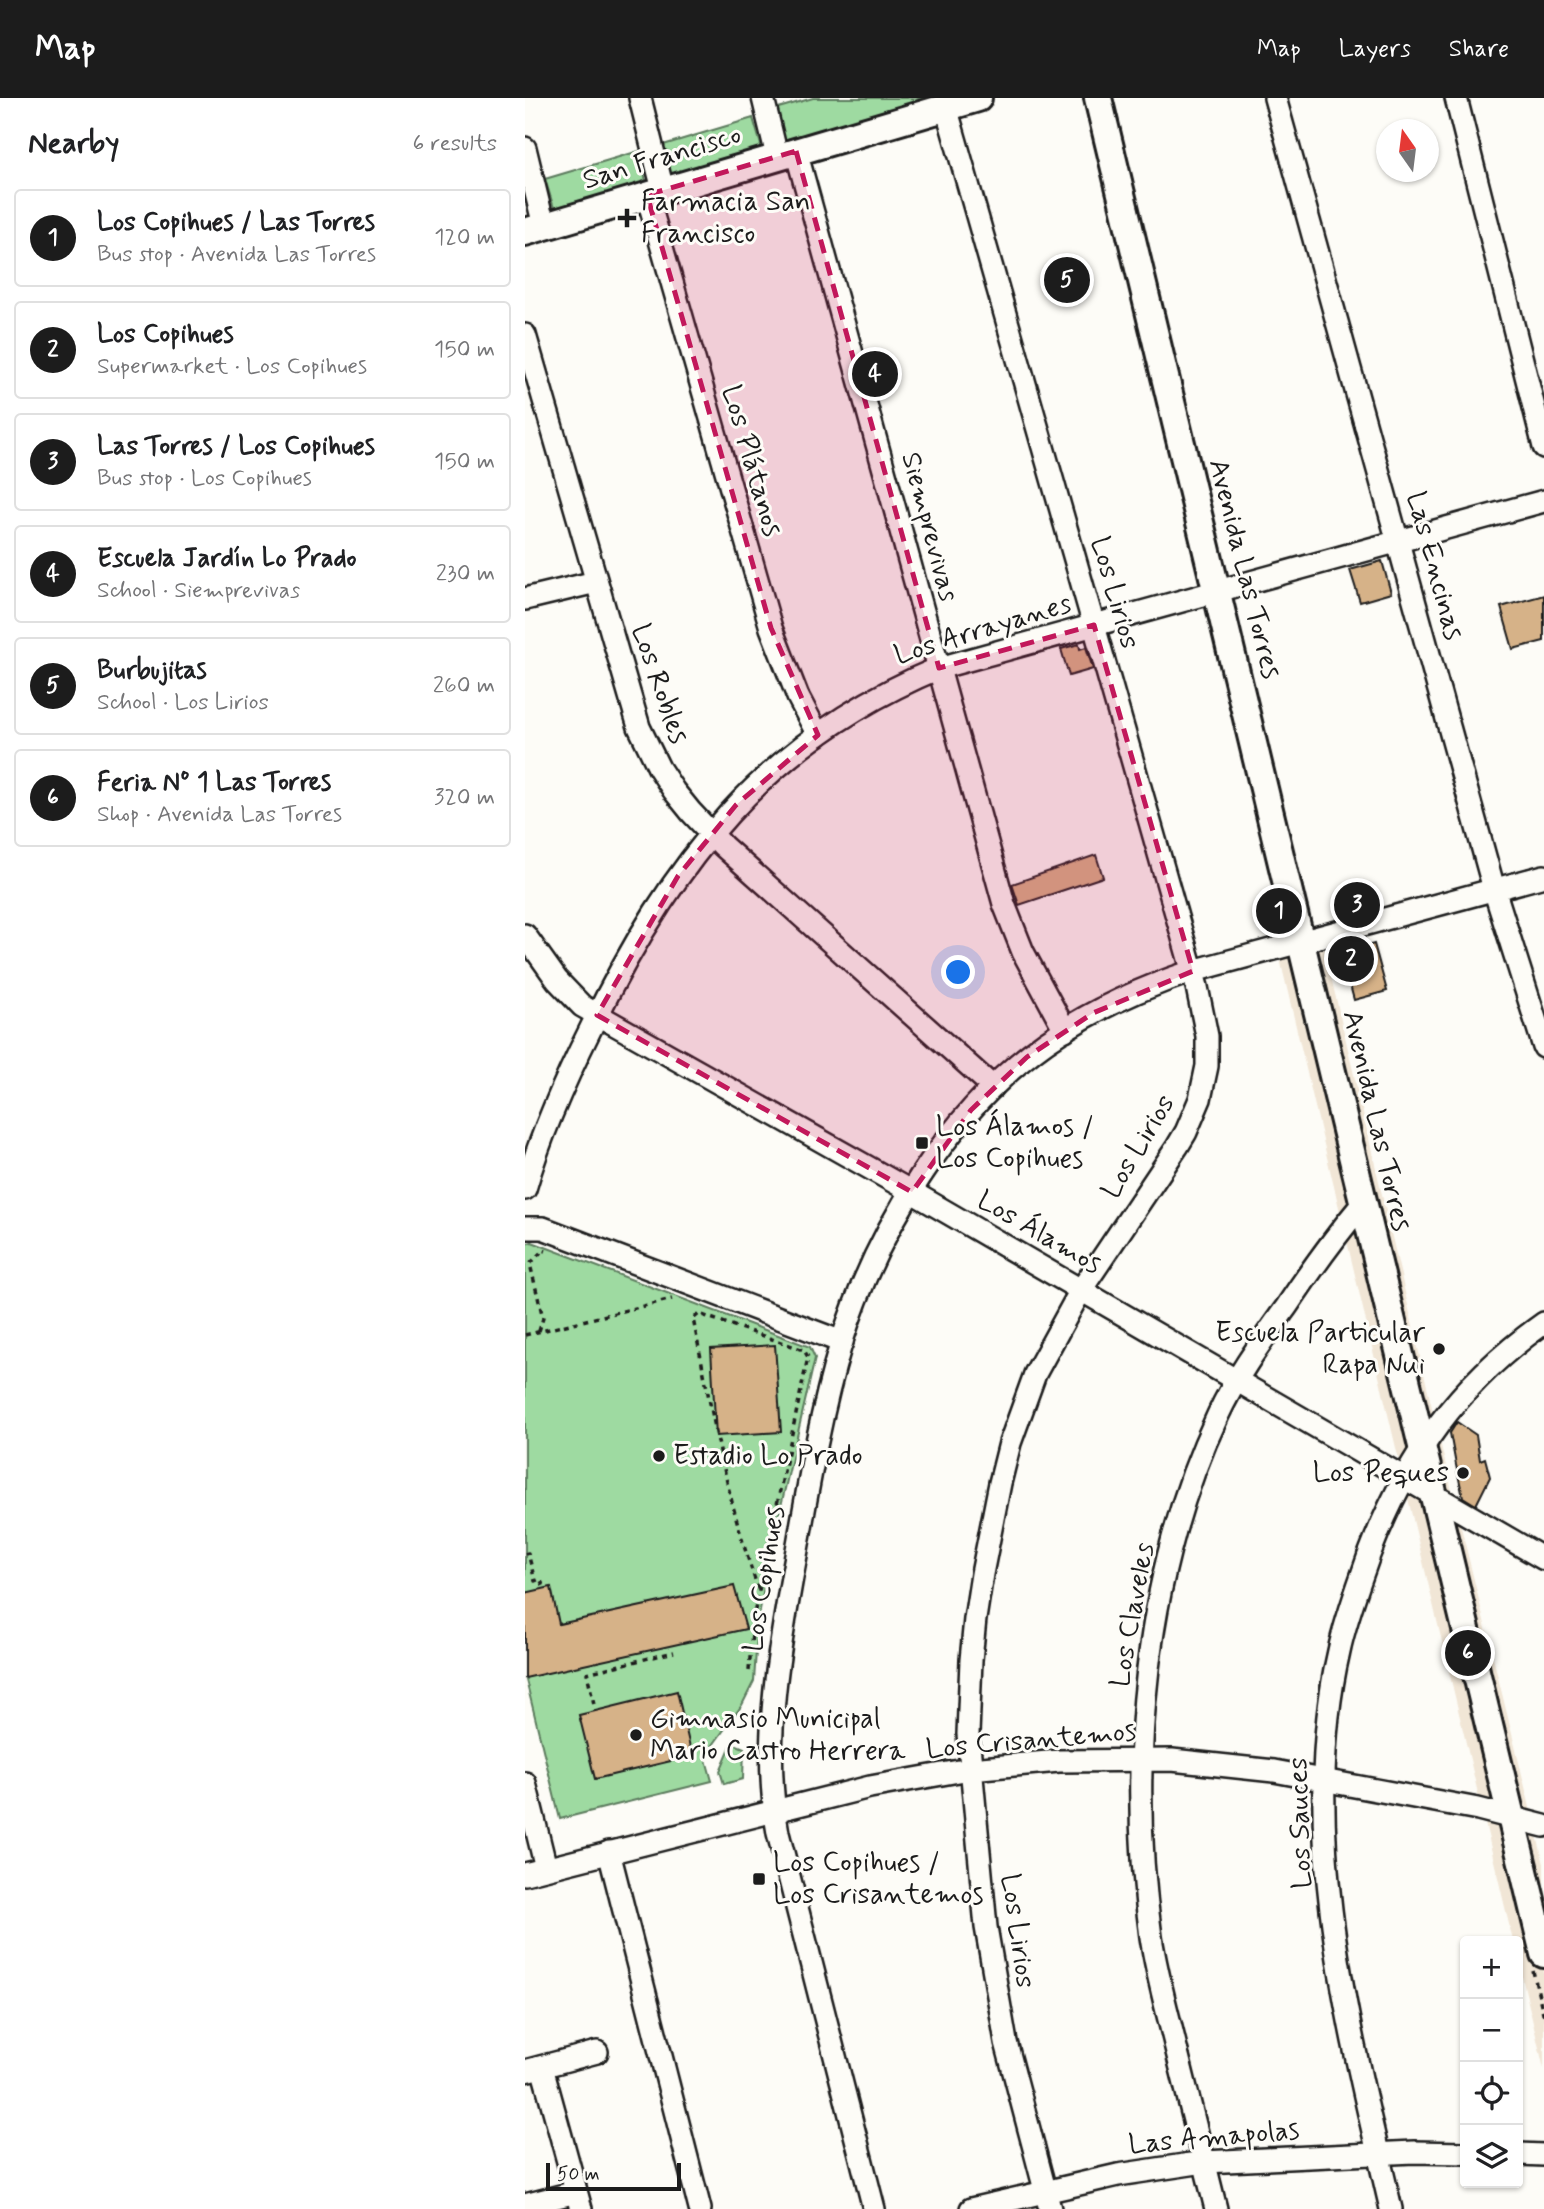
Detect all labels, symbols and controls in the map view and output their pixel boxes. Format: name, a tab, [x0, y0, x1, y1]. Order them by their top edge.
text: Map	[35, 27, 95, 71]
text: Map	[1257, 34, 1301, 65]
text: Layers	[1339, 34, 1411, 65]
text: Share	[1449, 34, 1509, 65]
street label: San Francisco	[578, 116, 746, 200]
north arrow	[1376, 119, 1439, 182]
text: Nearby	[28, 124, 119, 163]
text: 6 results	[413, 129, 497, 159]
place label: Farmacia San Francisco	[641, 184, 811, 253]
text: Los Copihues / Las Torres	[97, 206, 375, 240]
marker: Farmacia San Francisco	[619, 210, 635, 226]
text: 1	[48, 223, 58, 253]
text: 120 m	[434, 223, 495, 253]
text: Bus stop · Avenida Las Torres	[97, 240, 376, 270]
pin: 5	[1044, 254, 1090, 306]
text: Los Copihues	[97, 318, 234, 352]
text: 2	[47, 335, 59, 365]
text: 150 m	[434, 335, 495, 365]
pin: 4	[852, 348, 898, 400]
text: Supermarket · Los Copihues	[97, 352, 367, 382]
street label: Los Plátanos	[712, 381, 790, 541]
text: Las Torres / Los Copihues	[97, 430, 375, 464]
text: 3	[48, 447, 58, 477]
text: 150 m	[434, 447, 495, 477]
street label: Siemprevivas	[891, 448, 967, 606]
street label: Avenida Las Torres	[1199, 455, 1289, 683]
text: Bus stop · Los Copihues	[97, 464, 312, 494]
street label: Las Encinas	[1396, 488, 1472, 644]
street label: Los Lirios	[1080, 533, 1148, 653]
text: Escuela Jardín Lo Prado	[97, 542, 357, 576]
text: 4	[46, 559, 60, 589]
text: 230 m	[436, 559, 495, 589]
text: School · Siemprevivas	[97, 576, 300, 606]
street label: Los Arrayanes	[890, 585, 1076, 675]
street label: Los Robles	[621, 619, 697, 749]
text: Burbujitas	[97, 654, 207, 688]
text: 5	[46, 671, 60, 701]
text: 260 m	[433, 671, 495, 701]
text: School · Los Lirios	[97, 688, 269, 718]
text: Feria Nº 1 Las Torres	[97, 766, 331, 800]
text: 6	[47, 783, 59, 813]
text: 320 m	[434, 783, 495, 813]
text: Shop · Avenida Las Torres	[97, 800, 342, 830]
pin: 3	[1334, 879, 1380, 931]
pin: 1	[1256, 885, 1302, 937]
pin: 2	[1328, 933, 1374, 985]
your location	[941, 955, 975, 989]
street label: Avenida Las Torres	[1333, 1007, 1419, 1235]
street label: Los Lirios	[1094, 1088, 1184, 1206]
place label: Los Álamos / Los Copihues	[936, 1108, 1094, 1178]
marker: Los Álamos / Los Copihues	[914, 1135, 930, 1151]
street label: Los Álamos	[970, 1182, 1109, 1284]
place label: Escuela Particular Rapa Nui	[1215, 1315, 1426, 1384]
marker: Escuela Particular Rapa Nui	[1431, 1341, 1447, 1357]
place label: Estadio Lo Prado	[673, 1438, 863, 1475]
marker: Estadio Lo Prado	[651, 1448, 667, 1464]
place label: Los Peques	[1313, 1455, 1449, 1492]
marker: Los Peques	[1455, 1465, 1471, 1481]
street label: Los Copihues	[735, 1503, 795, 1655]
street label: Los Claveles	[1102, 1540, 1164, 1690]
pin: 6	[1445, 1627, 1491, 1679]
place label: Gimnasio Municipal Mario Castro Herrera	[650, 1701, 906, 1770]
street label: Los Crisantemos	[925, 1713, 1137, 1769]
marker: Gimnasio Municipal Mario Castro Herrera	[628, 1727, 644, 1743]
street label: Los Sauces	[1280, 1757, 1322, 1889]
place label: Los Copihues / Los Crisantemos	[773, 1845, 984, 1914]
marker: Los Copihues / Los Crisantemos	[751, 1871, 767, 1887]
street label: Los Lirios	[991, 1871, 1043, 1991]
map controls	[1460, 1936, 1523, 2188]
button: +	[1460, 1936, 1523, 1999]
button: −	[1460, 1999, 1523, 2062]
button: locate	[1460, 2062, 1523, 2125]
street label: Las Amapolas	[1127, 2112, 1301, 2164]
button: layers	[1460, 2125, 1523, 2188]
scale bar	[546, 2160, 681, 2192]
text: 50 m	[557, 2162, 600, 2187]

